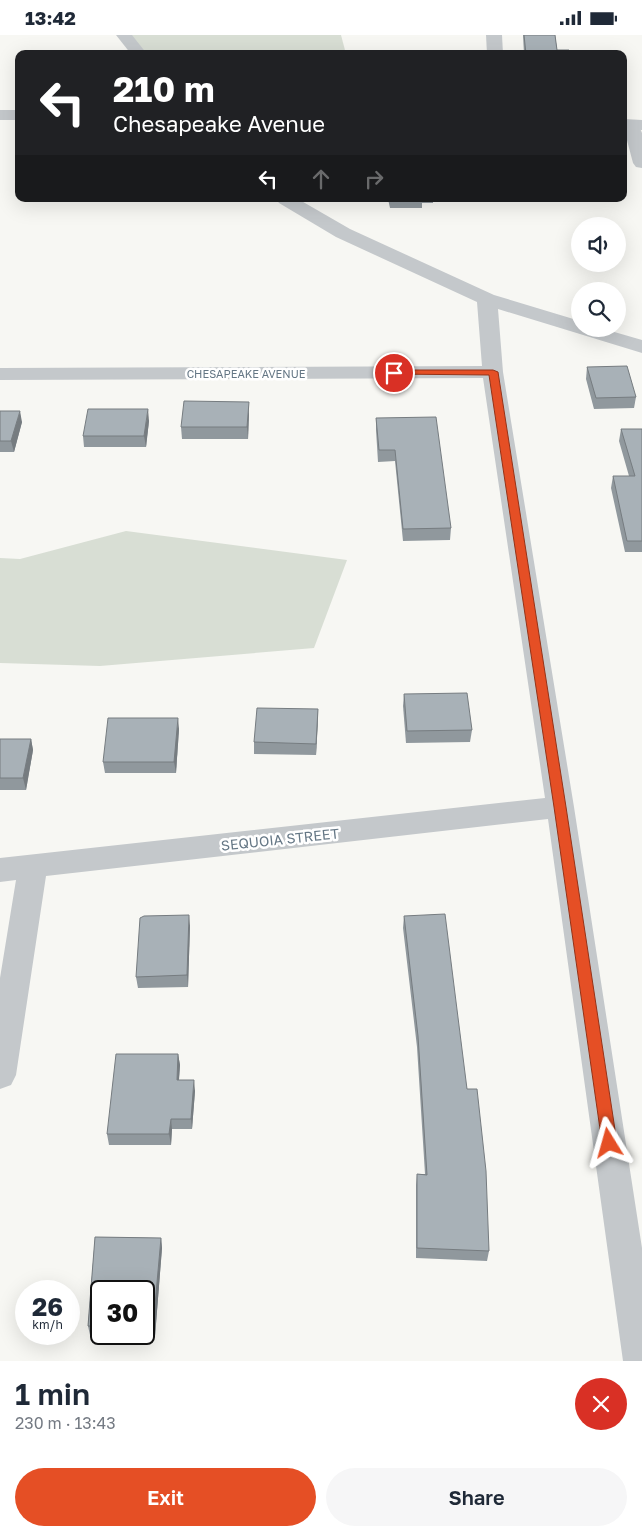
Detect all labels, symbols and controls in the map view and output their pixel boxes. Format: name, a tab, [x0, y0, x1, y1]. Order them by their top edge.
text: 13:42	[25, 6, 76, 29]
text: 210 m	[113, 68, 215, 110]
icon: left	[30, 70, 95, 135]
text: Chesapeake Avenue	[113, 110, 325, 137]
icon: left	[254, 165, 282, 193]
icon: ahead	[307, 165, 335, 193]
icon: right	[360, 165, 388, 193]
map controls	[571, 217, 626, 337]
button: sound	[571, 217, 626, 272]
button: search	[571, 282, 626, 337]
pin	[373, 352, 415, 394]
icon: arrive	[380, 359, 408, 387]
street label: CHESAPEAKE AVENUE	[187, 367, 306, 380]
street label: SEQUOIA STREET	[220, 824, 340, 854]
position arrow	[582, 1116, 634, 1168]
speed limit sign: 30	[90, 1280, 155, 1345]
text: 26	[32, 1291, 63, 1322]
text: km/h	[32, 1317, 63, 1332]
text: 1 min	[15, 1376, 90, 1412]
button: close	[575, 1378, 627, 1430]
text: 230 m · 13:43	[15, 1413, 116, 1433]
button: Exit	[15, 1468, 316, 1526]
button: Share	[326, 1468, 627, 1526]

